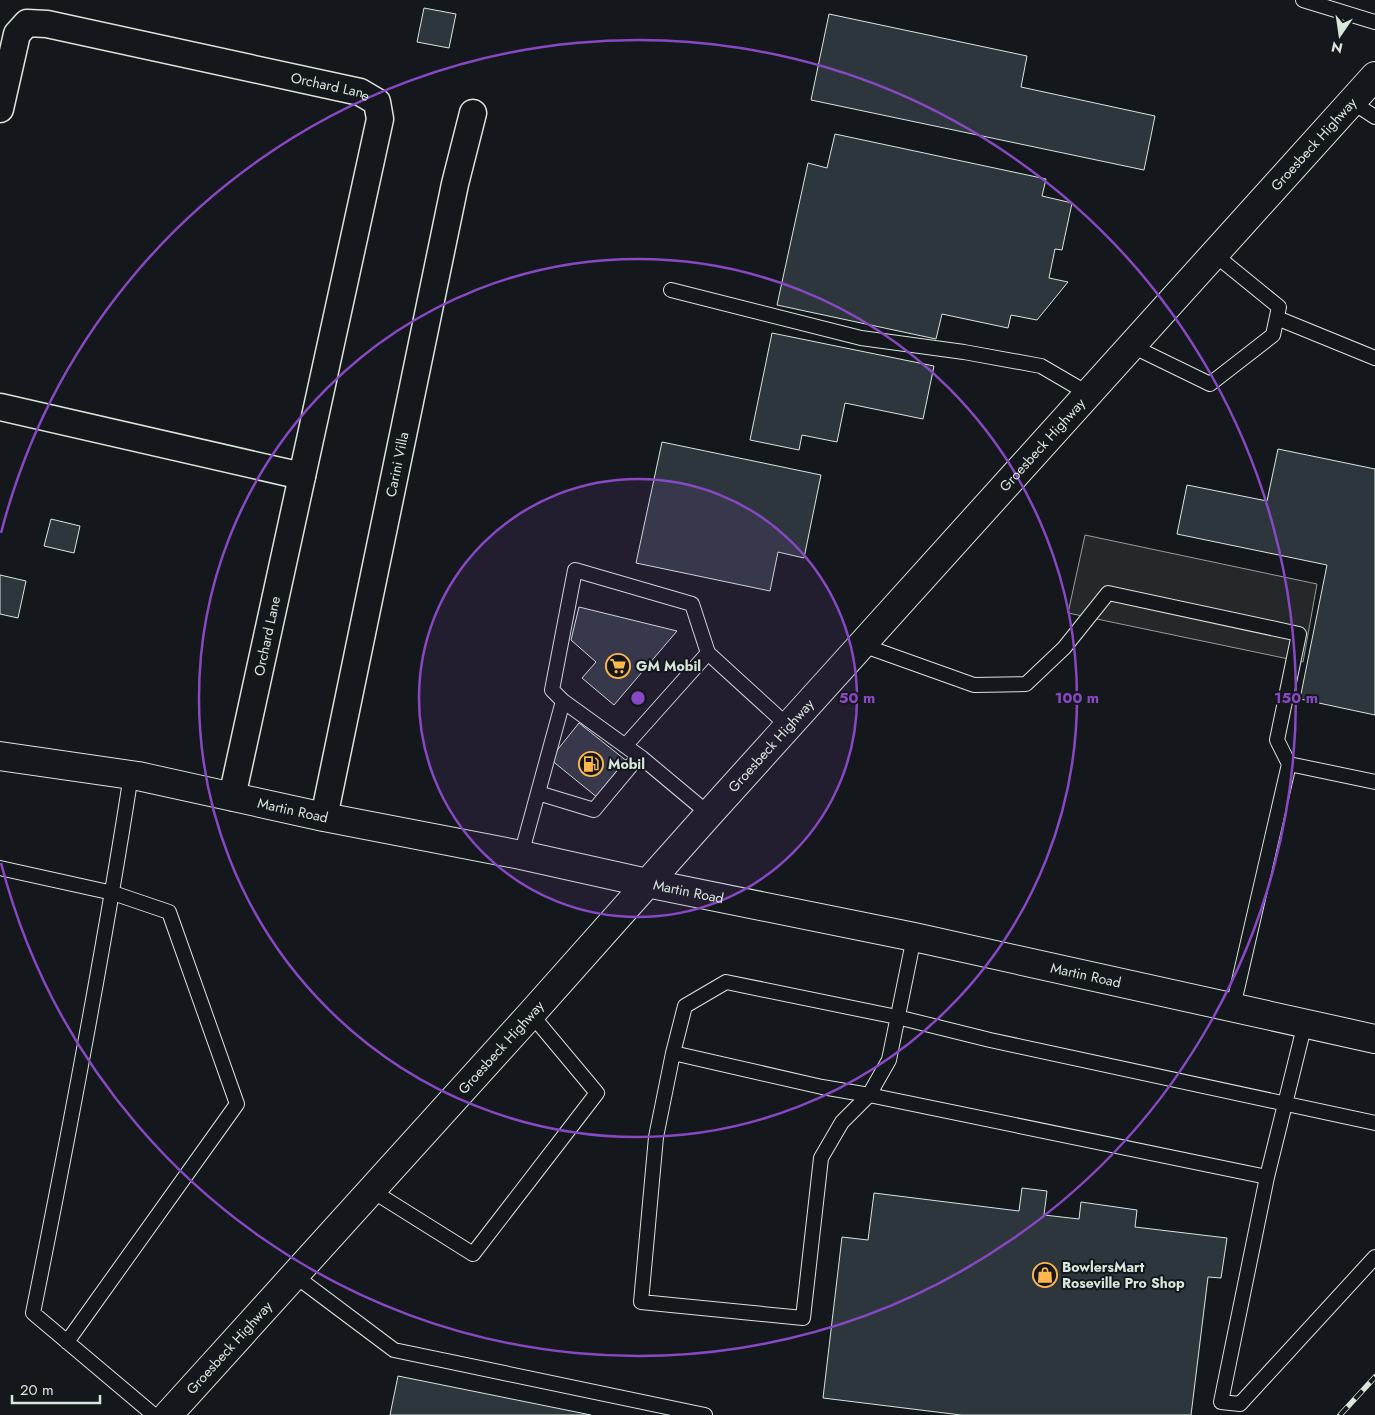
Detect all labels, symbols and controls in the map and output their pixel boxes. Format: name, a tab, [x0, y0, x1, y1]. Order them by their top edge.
north arrow	[1315, 10, 1365, 60]
text: N	[1329, 37, 1345, 59]
street label: Orchard Lane	[289, 67, 374, 106]
street label: Groesbeck Highway	[1266, 92, 1362, 195]
street label: Groesbeck Highway	[995, 393, 1090, 496]
street label: Carini Villa	[380, 430, 413, 499]
street label: Orchard Lane	[249, 594, 285, 678]
supermarket icon: GM Mobil	[605, 653, 631, 679]
place label: GM Mobil	[636, 656, 701, 676]
text: 50 m	[839, 687, 875, 709]
text: 100 m	[1055, 687, 1099, 709]
text: 150 m	[1274, 687, 1318, 709]
centre of rings	[629, 689, 647, 707]
street label: Groesbeck Highway	[723, 694, 819, 797]
fuel station icon: Mobil	[578, 751, 604, 777]
place label: Mobil	[608, 754, 645, 774]
street label: Martin Road	[256, 793, 330, 828]
street label: Martin Road	[651, 874, 726, 908]
street label: Martin Road	[1049, 958, 1123, 993]
street label: Groesbeck Highway	[453, 996, 549, 1098]
place label: BowlersMart Roseville Pro Shop	[1062, 1257, 1185, 1293]
shop icon: BowlersMart Roseville Pro Shop	[1032, 1262, 1058, 1288]
street label: Groesbeck Highway	[182, 1296, 277, 1399]
scale bar	[12, 1372, 100, 1404]
text: 20 m	[20, 1379, 54, 1401]

